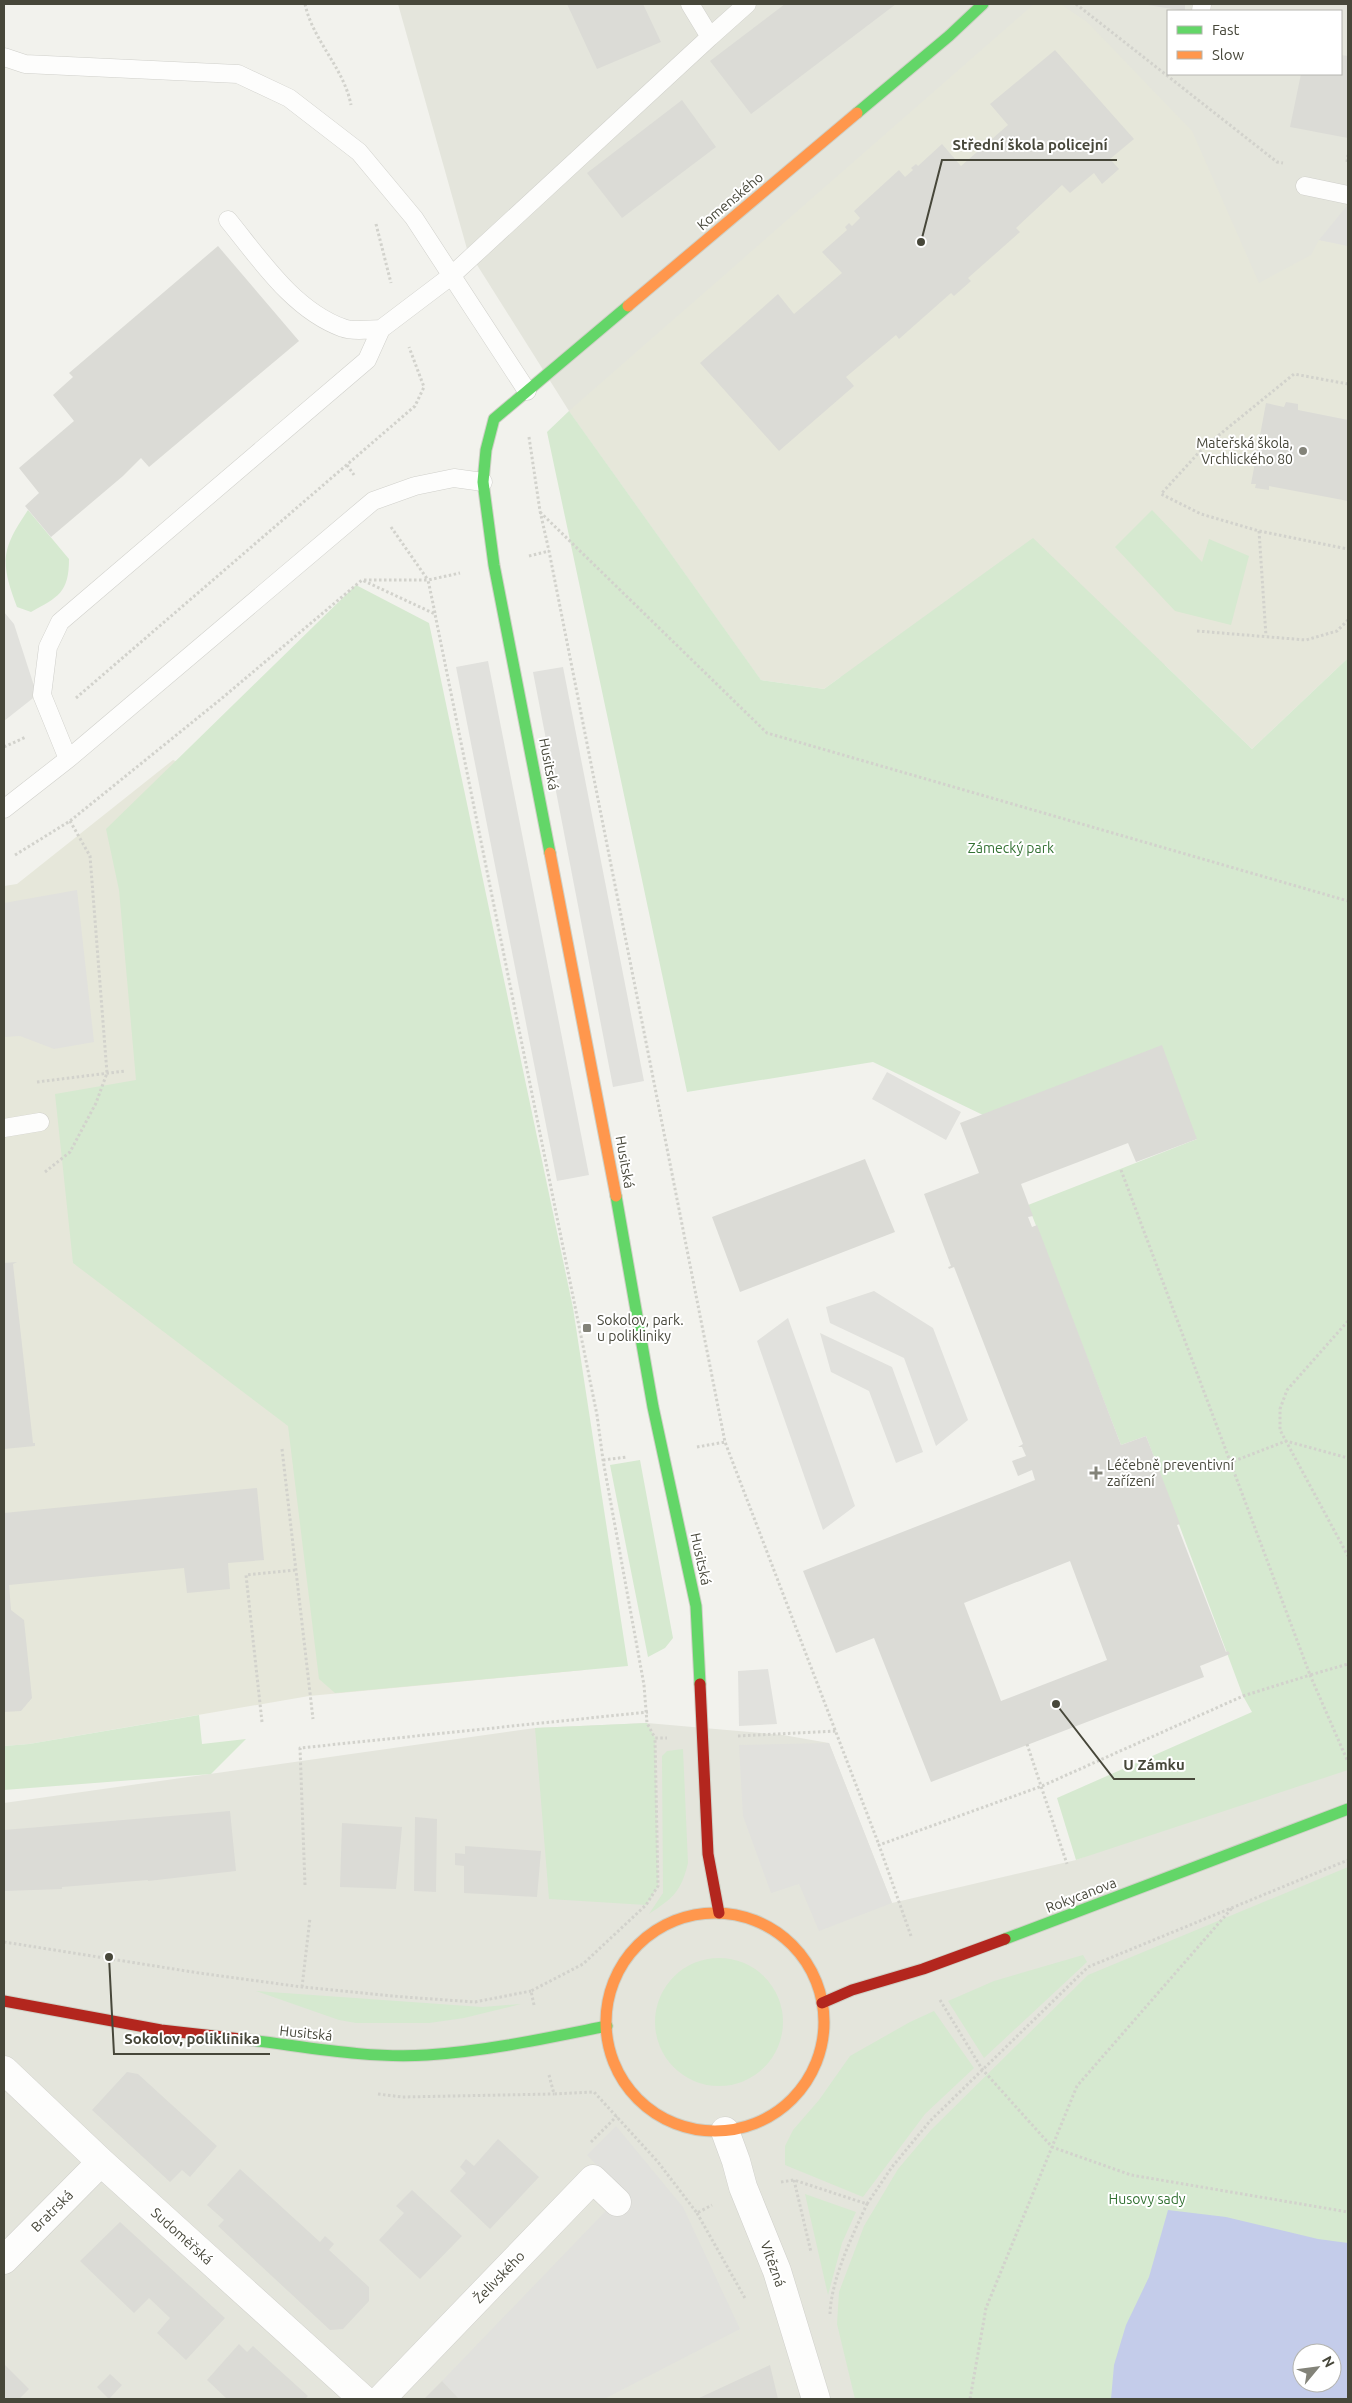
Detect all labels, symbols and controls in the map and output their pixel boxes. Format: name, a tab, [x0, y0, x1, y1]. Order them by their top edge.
legend	[1167, 10, 1342, 75]
text: Fast	[1212, 21, 1240, 38]
text: Slow	[1212, 46, 1245, 63]
callout: Střední škola policejní	[942, 130, 1117, 160]
text: Střední škola policejní	[952, 136, 1108, 153]
street label: Komenského	[694, 169, 766, 233]
place label: Mateřská škola, Vrchlického 80	[1196, 435, 1293, 467]
marker: Mateřská škola, Vrchlického 80	[1297, 445, 1309, 457]
street label: Husitská	[536, 736, 562, 792]
park label: Zámecký park	[968, 840, 1054, 856]
street label: Husitská	[613, 1134, 637, 1190]
place label: Sokolov, park. u polikliniky	[597, 1312, 684, 1344]
marker: Sokolov, park. u polikliniky	[581, 1322, 593, 1334]
place label: Léčebně preventivní zařízení	[1107, 1457, 1235, 1489]
marker: Léčebně preventivní zařízení	[1089, 1466, 1103, 1480]
street label: Husitská	[688, 1531, 714, 1587]
callout: U Zámku	[1114, 1749, 1195, 1779]
text: U Zámku	[1123, 1756, 1185, 1773]
street label: Rokycanova	[1043, 1874, 1119, 1916]
street label: Husitská	[279, 2022, 333, 2044]
callout: Sokolov, poliklinika	[114, 2024, 270, 2054]
text: Sokolov, poliklinika	[124, 2030, 260, 2047]
street label: Bratrská	[28, 2187, 76, 2235]
park label: Husovy sady	[1108, 2191, 1186, 2207]
street label: Sudoměřská	[148, 2204, 216, 2268]
street label: Vítězná	[757, 2239, 789, 2289]
street label: Želivského	[469, 2247, 528, 2306]
north arrow	[1292, 2343, 1342, 2393]
text: N	[1319, 2353, 1338, 2370]

